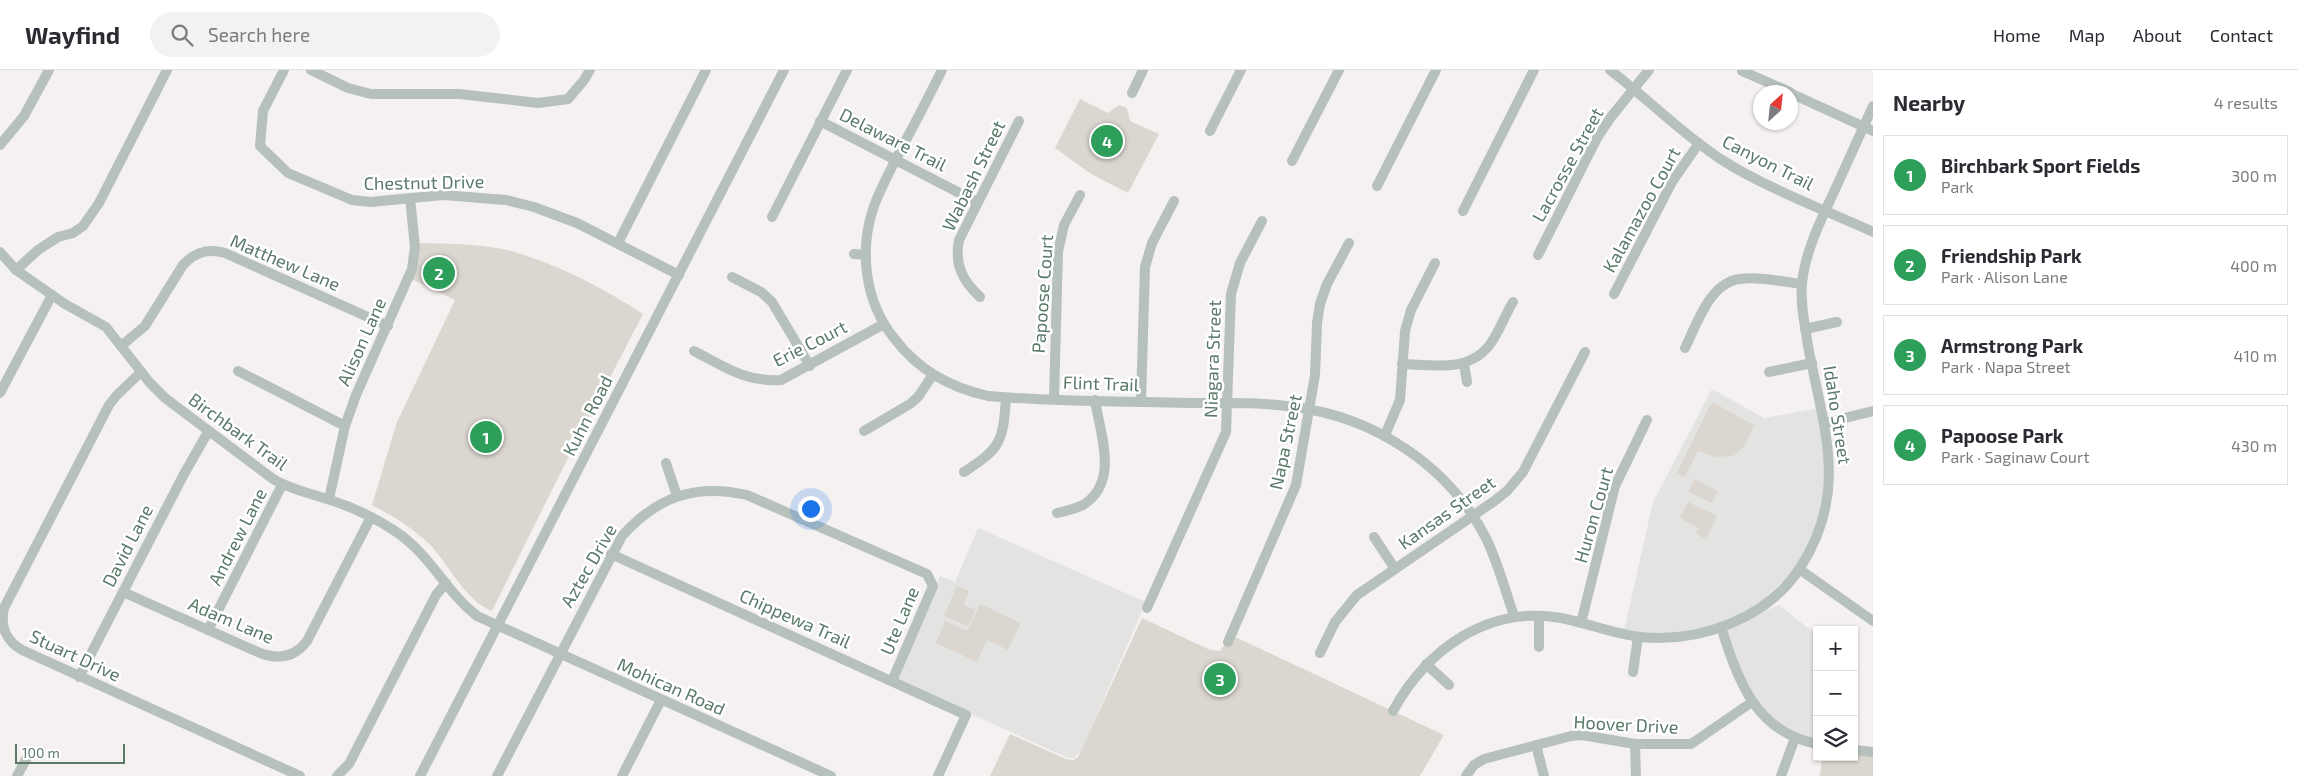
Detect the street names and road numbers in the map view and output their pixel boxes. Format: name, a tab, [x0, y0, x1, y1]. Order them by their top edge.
street label: Delaware Trail	[836, 103, 951, 176]
street label: Lacrosse Street	[1527, 103, 1608, 225]
street label: Wabash Street	[937, 116, 1009, 235]
street label: Canyon Trail	[1719, 130, 1819, 195]
street label: Kalamazoo Court	[1598, 143, 1685, 276]
street label: Chestnut Drive	[363, 170, 485, 194]
street label: Matthew Lane	[227, 229, 344, 295]
street label: Papoose Court	[1027, 234, 1057, 354]
street label: Alison Lane	[332, 294, 390, 389]
street label: Niagara Street	[1199, 299, 1225, 418]
street label: Erie Court	[769, 315, 850, 371]
street label: Idaho Street	[1819, 364, 1857, 466]
street label: Flint Trail	[1063, 371, 1140, 395]
street label: Kuhn Road	[558, 372, 617, 459]
street label: Birchbark Trail	[185, 388, 293, 475]
street label: Napa Street	[1264, 392, 1306, 491]
street label: Huron Court	[1569, 464, 1617, 565]
street label: Kansas Street	[1394, 471, 1499, 554]
street label: Andrew Lane	[203, 484, 271, 589]
street label: David Lane	[97, 501, 157, 590]
street label: Aztec Drive	[555, 520, 621, 611]
street label: Ute Lane	[875, 583, 923, 658]
street label: Chippewa Trail	[736, 584, 855, 653]
street label: Adam Lane	[185, 592, 277, 648]
street label: Stuart Drive	[26, 624, 124, 686]
street label: Mohican Road	[614, 653, 729, 720]
street label: Hoover Drive	[1573, 710, 1679, 738]

